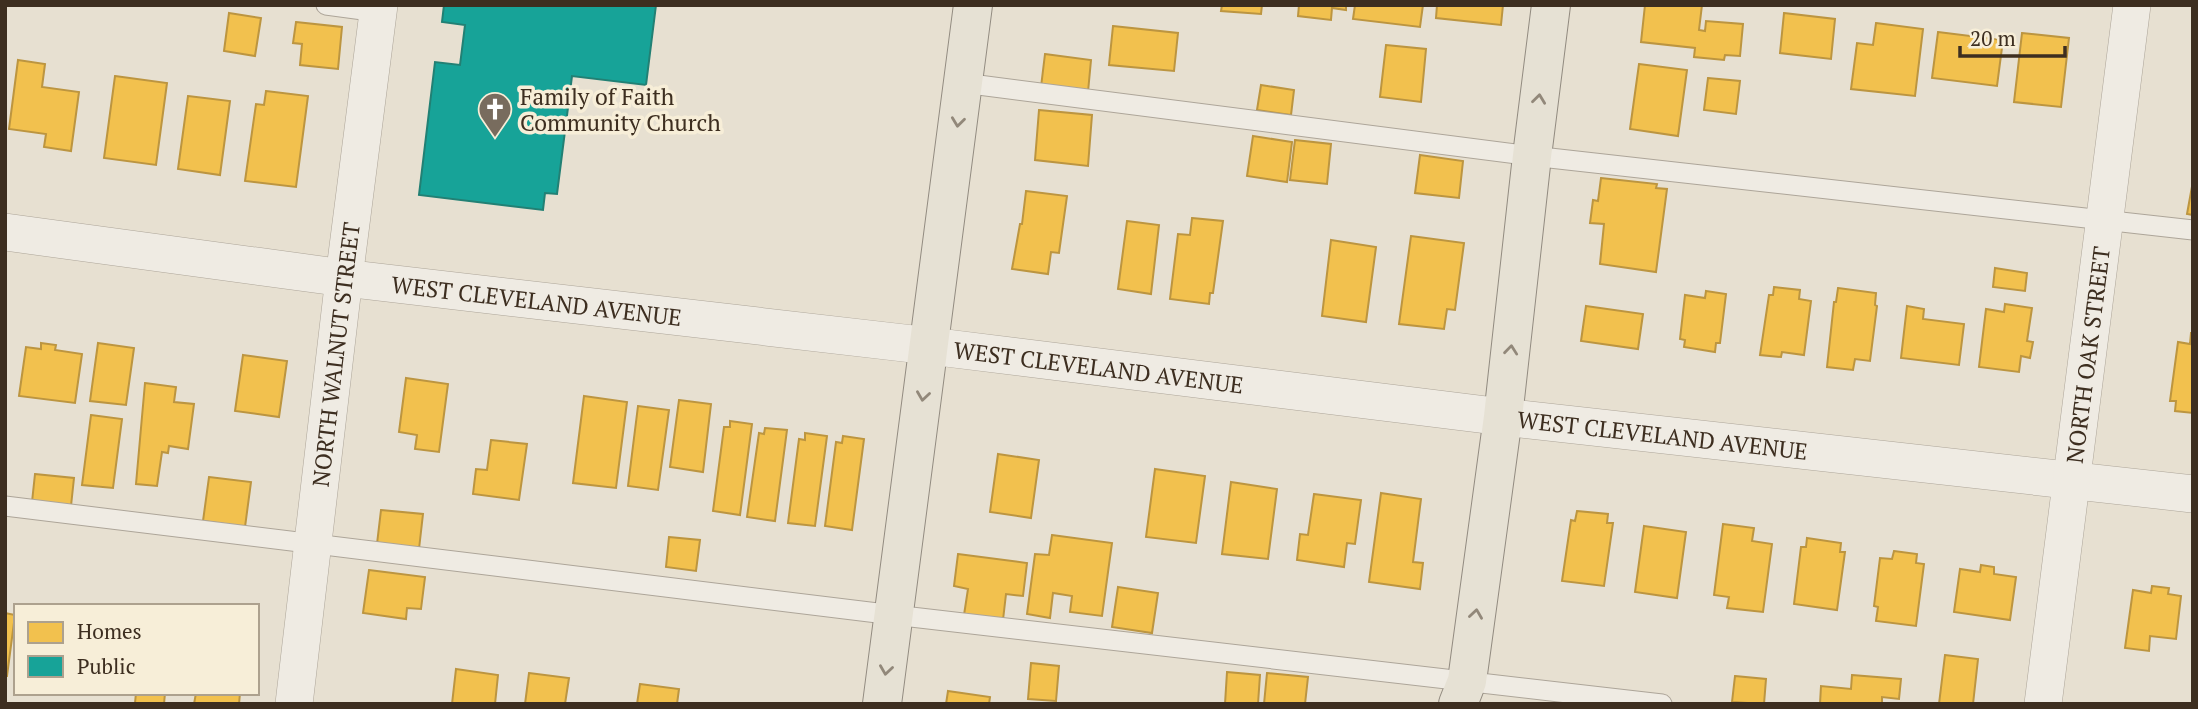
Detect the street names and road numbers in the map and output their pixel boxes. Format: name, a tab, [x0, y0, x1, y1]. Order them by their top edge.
street label: NORTH WALNUT STREET	[304, 220, 367, 488]
street label: NORTH OAK STREET	[2058, 245, 2117, 465]
street label: WEST CLEVELAND AVENUE	[390, 268, 683, 333]
street label: WEST CLEVELAND AVENUE	[952, 334, 1245, 400]
street label: WEST CLEVELAND AVENUE	[1516, 403, 1809, 466]

